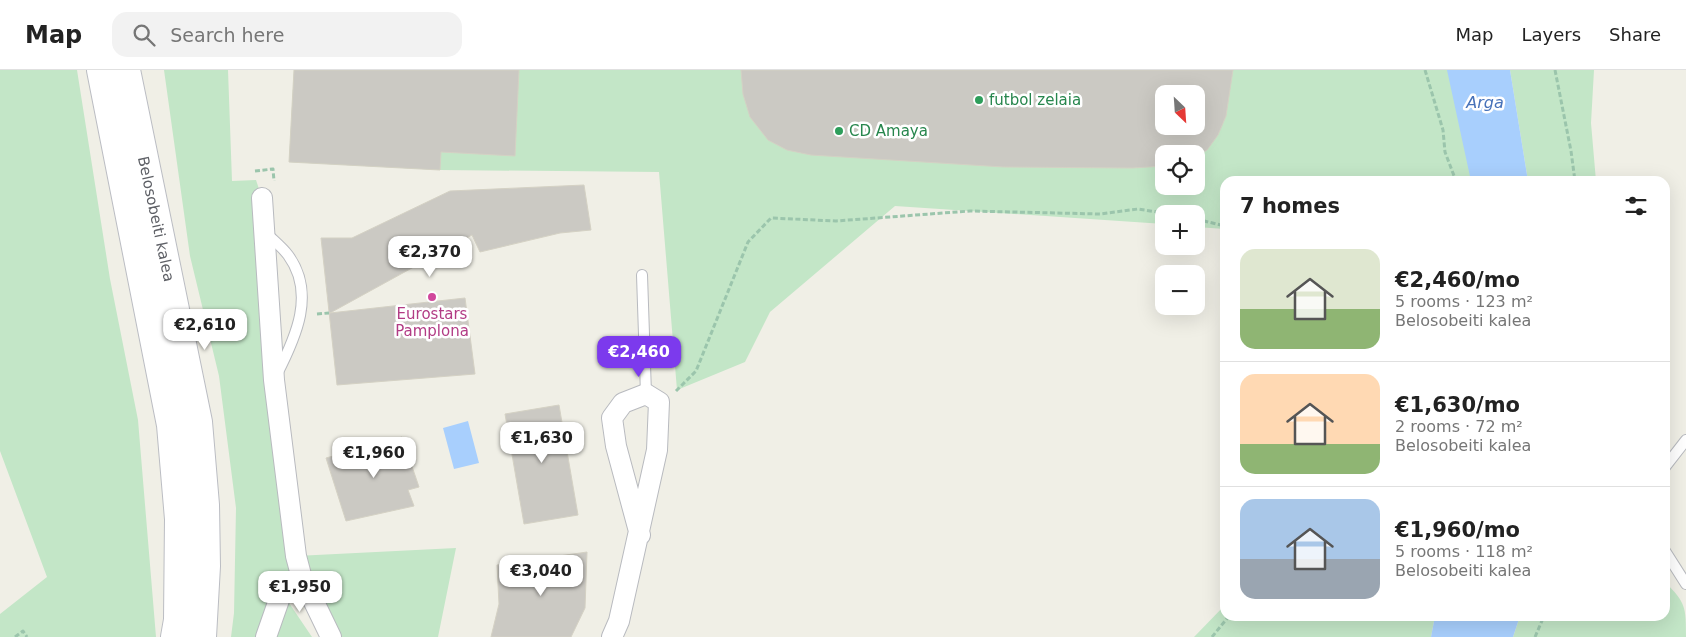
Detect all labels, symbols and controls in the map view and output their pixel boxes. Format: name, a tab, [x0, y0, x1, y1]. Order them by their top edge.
search box	[112, 12, 462, 57]
text: Map	[25, 21, 82, 49]
icon: search	[130, 21, 158, 49]
text: Search here	[170, 24, 284, 46]
text: Map	[1455, 24, 1493, 45]
text: Layers	[1521, 24, 1581, 45]
text: Share	[1609, 24, 1661, 45]
north arrow	[1155, 85, 1205, 135]
map controls	[1155, 85, 1205, 315]
place label: futbol zelaia	[989, 91, 1081, 109]
water label: Arga	[1465, 93, 1504, 112]
marker: futbol zelaia	[973, 94, 985, 106]
place label: CD Amaya	[849, 122, 928, 140]
marker: CD Amaya	[833, 125, 845, 137]
button: locate	[1155, 145, 1205, 195]
street label: Belosobeiti kalea	[134, 155, 178, 283]
icon: filters	[1622, 192, 1650, 220]
text: 7 homes	[1240, 194, 1340, 218]
button: +	[1155, 205, 1205, 255]
pin: €2,370	[389, 236, 471, 278]
text: €2,370	[399, 242, 461, 261]
button: −	[1155, 265, 1205, 315]
text: €2,460/mo	[1395, 268, 1520, 292]
icon: home	[1280, 269, 1340, 329]
marker: Eurostars Pamplona	[426, 291, 438, 303]
text: 5 rooms · 123 m²	[1395, 292, 1533, 311]
place label: Eurostars Pamplona	[395, 305, 469, 340]
pin: €2,610	[164, 308, 246, 351]
text: Belosobeiti kalea	[1395, 311, 1531, 330]
text: €2,610	[174, 315, 236, 334]
pin: €2,460	[598, 336, 680, 378]
text: €2,460	[608, 342, 670, 361]
text: €1,630/mo	[1395, 393, 1520, 417]
icon: home	[1280, 394, 1340, 454]
text: 2 rooms · 72 m²	[1395, 417, 1523, 436]
pin: €1,630	[501, 422, 583, 464]
text: €1,630	[511, 428, 573, 447]
pin: €1,960	[333, 436, 415, 479]
text: Belosobeiti kalea	[1395, 436, 1531, 455]
text: €1,960	[343, 443, 405, 462]
text: €1,960/mo	[1395, 518, 1520, 542]
icon: home	[1280, 519, 1340, 579]
text: 5 rooms · 118 m²	[1395, 542, 1533, 561]
pin: €3,040	[500, 554, 582, 597]
text: €3,040	[510, 561, 572, 580]
text: Belosobeiti kalea	[1395, 561, 1531, 580]
pin: €1,950	[259, 570, 341, 613]
text: €1,950	[269, 577, 331, 596]

